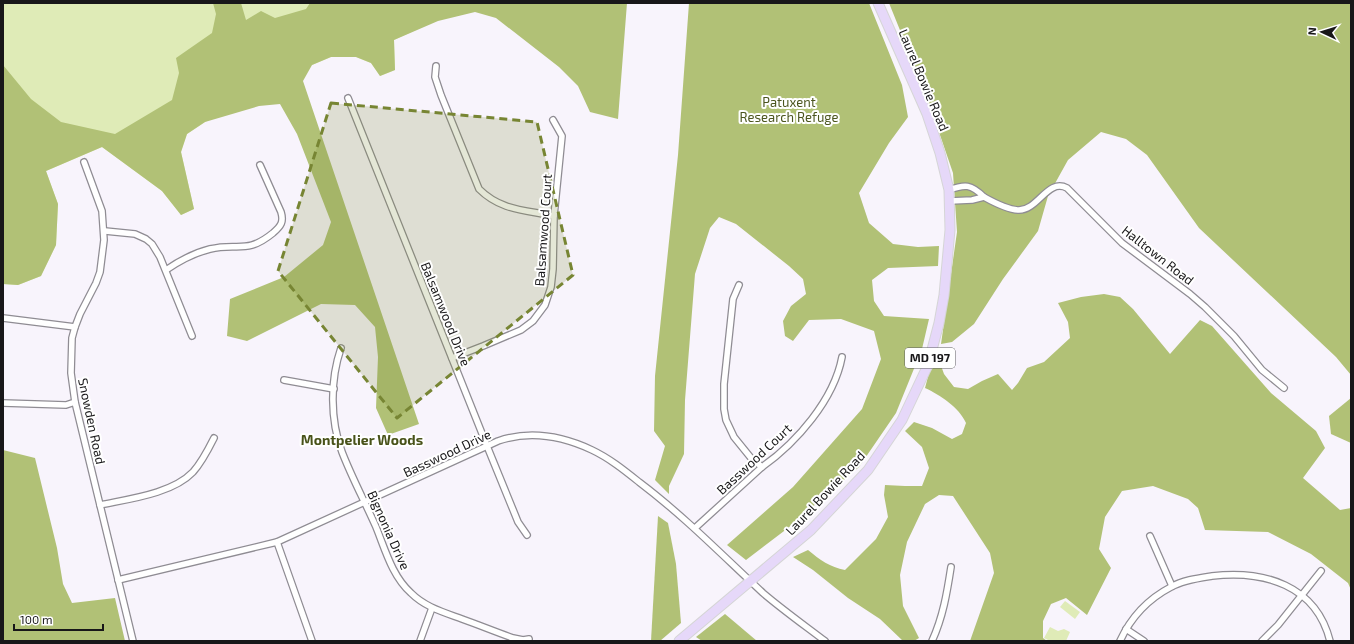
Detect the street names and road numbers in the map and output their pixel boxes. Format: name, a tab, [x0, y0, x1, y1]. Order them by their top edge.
street label: Laurel Bowie Road	[895, 27, 953, 133]
street label: Balsamwood Court	[531, 173, 555, 287]
street label: Halltown Road	[1119, 222, 1197, 288]
street label: Balsamwood Drive	[418, 260, 474, 368]
road number: MD 197	[905, 348, 955, 368]
street label: Snowden Road	[75, 376, 109, 466]
street label: Basswood Court	[713, 420, 795, 498]
street label: Basswood Drive	[401, 426, 493, 480]
street label: Laurel Bowie Road	[782, 448, 868, 538]
street label: Bignonia Drive	[364, 488, 414, 572]

